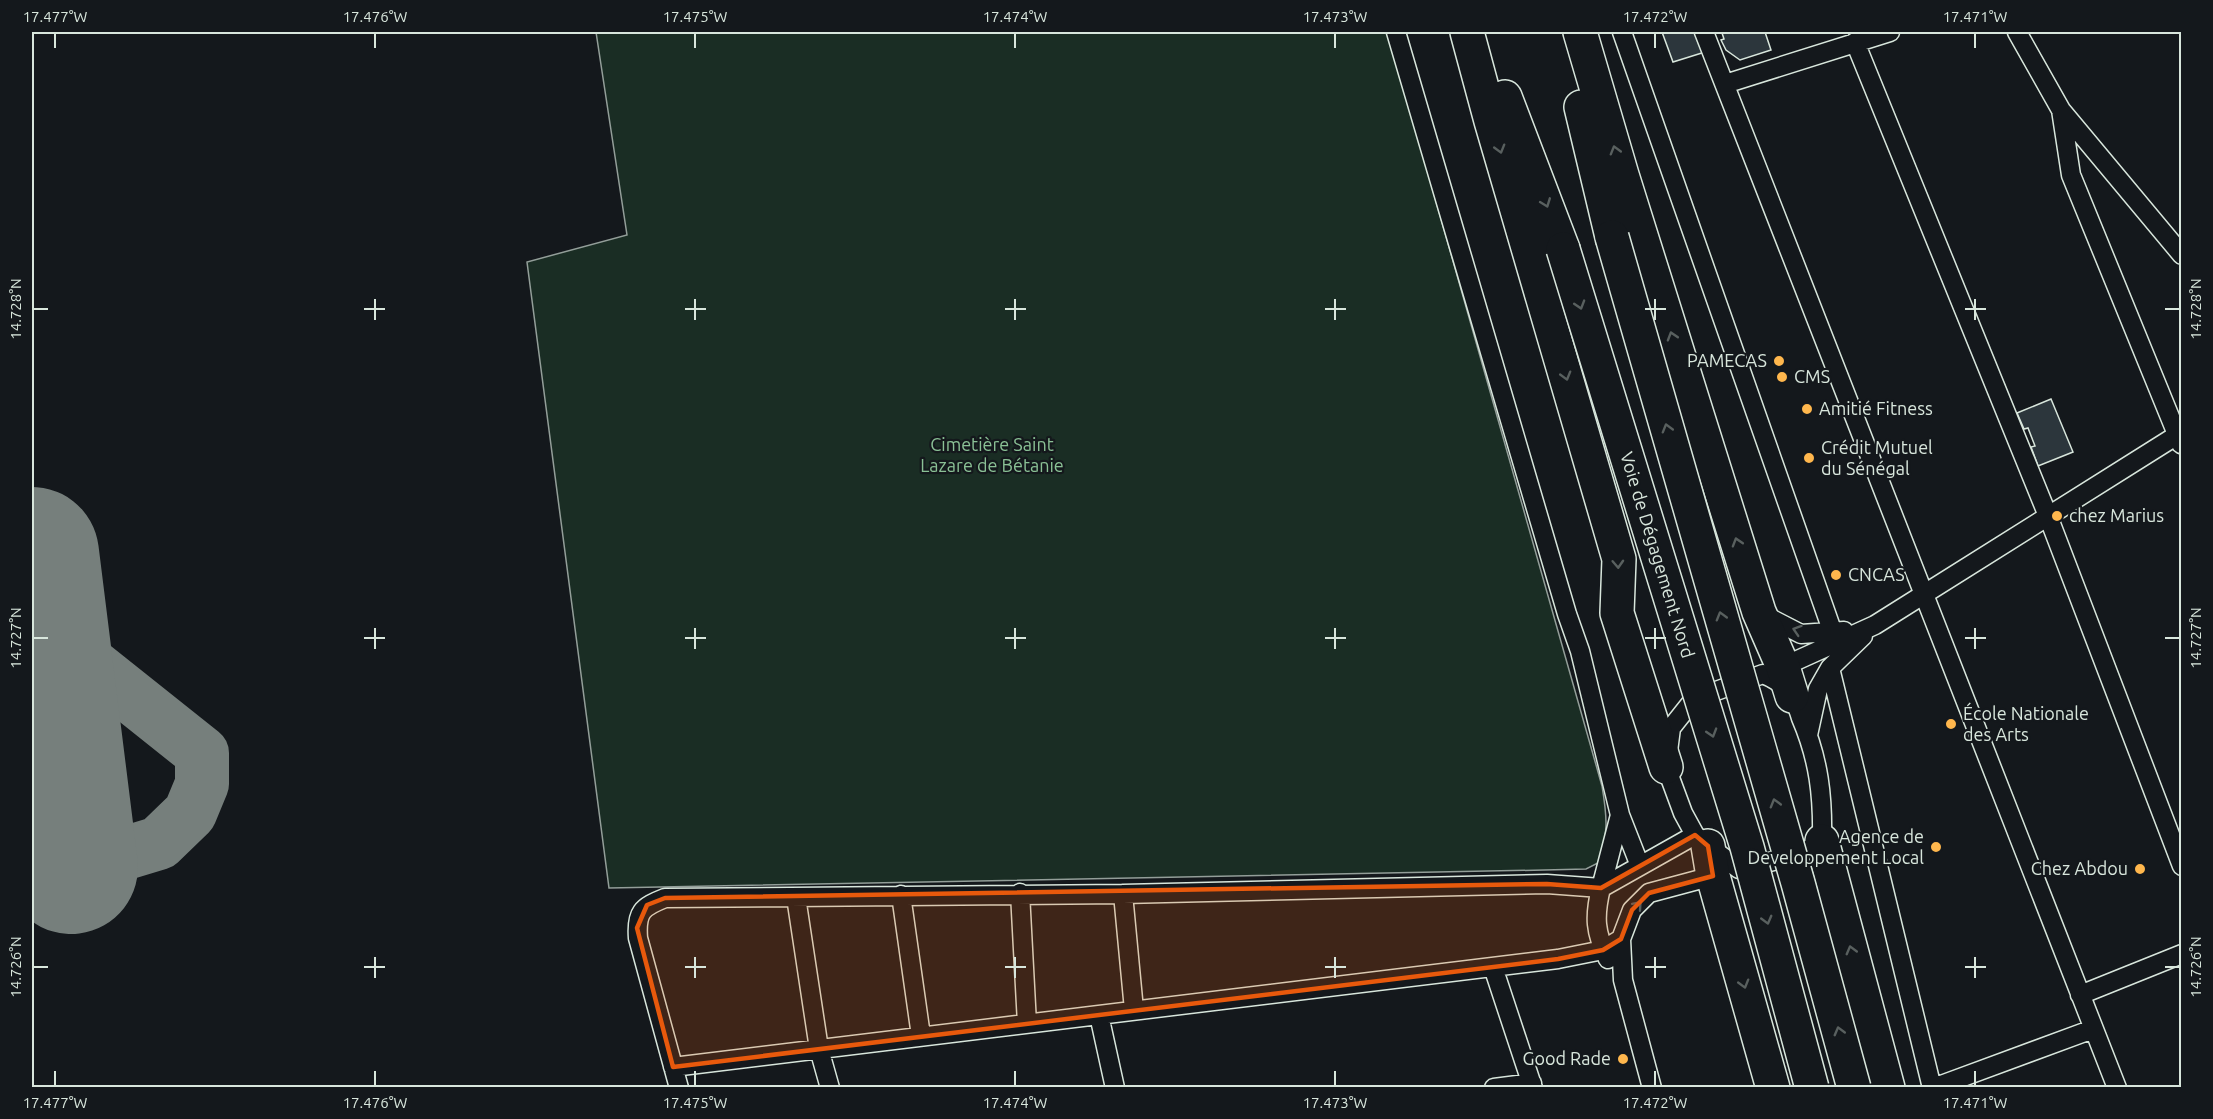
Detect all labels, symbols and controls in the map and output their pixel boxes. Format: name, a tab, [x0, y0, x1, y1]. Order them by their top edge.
text: 17.477°W	[23, 8, 87, 25]
text: 17.476°W	[343, 8, 407, 25]
text: 17.475°W	[663, 8, 727, 25]
text: 17.474°W	[983, 8, 1047, 25]
text: 17.473°W	[1303, 8, 1367, 25]
text: 17.472°W	[1623, 8, 1687, 25]
text: 17.471°W	[1943, 8, 2007, 25]
one-way arrow	[1492, 144, 1505, 154]
one-way arrow	[1610, 145, 1622, 156]
one-way arrow	[1538, 197, 1551, 208]
text: 14.728°N	[7, 278, 24, 340]
text: 14.728°N	[2187, 278, 2204, 340]
one-way arrow	[1573, 299, 1586, 310]
one-way arrow	[1667, 331, 1680, 342]
place label: PAMECAS	[1687, 350, 1767, 370]
marker: PAMECAS	[1772, 354, 1786, 368]
place label: CMS	[1794, 366, 1830, 386]
one-way arrow	[1559, 370, 1571, 381]
marker: CMS	[1775, 370, 1789, 384]
place label: Amitié Fitness	[1819, 398, 1933, 418]
marker: Amitié Fitness	[1800, 402, 1814, 416]
one-way arrow	[1662, 423, 1674, 434]
park label: Cimetière Saint Lazare de Bétanie	[920, 434, 1064, 475]
place label: Crédit Mutuel du Sénégal	[1821, 437, 1933, 478]
street label: Voie de Dégagement Nord	[1617, 449, 1699, 660]
marker: Crédit Mutuel du Sénégal	[1802, 451, 1816, 465]
place label: chez Marius	[2069, 505, 2164, 525]
marker: chez Marius	[2050, 509, 2064, 523]
one-way arrow	[1732, 537, 1744, 548]
one-way arrow	[1612, 559, 1625, 568]
place label: CNCAS	[1848, 564, 1905, 584]
marker: CNCAS	[1829, 568, 1843, 582]
text: 14.727°N	[7, 607, 24, 669]
text: 14.727°N	[2187, 607, 2204, 669]
one-way arrow	[1716, 611, 1728, 621]
one-way arrow	[1792, 625, 1803, 637]
place label: École Nationale des Arts	[1963, 702, 2089, 744]
marker: École Nationale des Arts	[1944, 717, 1958, 731]
one-way arrow	[1704, 727, 1717, 738]
one-way arrow	[1770, 798, 1782, 809]
place label: Agence de Developpement Local	[1748, 826, 1924, 867]
marker: Agence de Developpement Local	[1929, 840, 1943, 854]
place label: Chez Abdou	[2031, 858, 2128, 878]
marker: Chez Abdou	[2133, 862, 2147, 876]
one-way arrow	[1631, 901, 1642, 912]
one-way arrow	[1759, 915, 1772, 925]
text: 14.726°N	[7, 936, 24, 998]
text: 14.726°N	[2187, 936, 2204, 998]
one-way arrow	[1846, 945, 1858, 956]
one-way arrow	[1737, 978, 1749, 989]
one-way arrow	[1833, 1026, 1846, 1036]
place label: Good Rade	[1522, 1048, 1611, 1068]
marker: Good Rade	[1616, 1052, 1630, 1066]
text: 17.477°W	[23, 1094, 87, 1111]
text: 17.476°W	[343, 1094, 407, 1111]
text: 17.475°W	[663, 1094, 727, 1111]
text: 17.474°W	[983, 1094, 1047, 1111]
text: 17.473°W	[1303, 1094, 1367, 1111]
text: 17.472°W	[1623, 1094, 1687, 1111]
text: 17.471°W	[1943, 1094, 2007, 1111]

